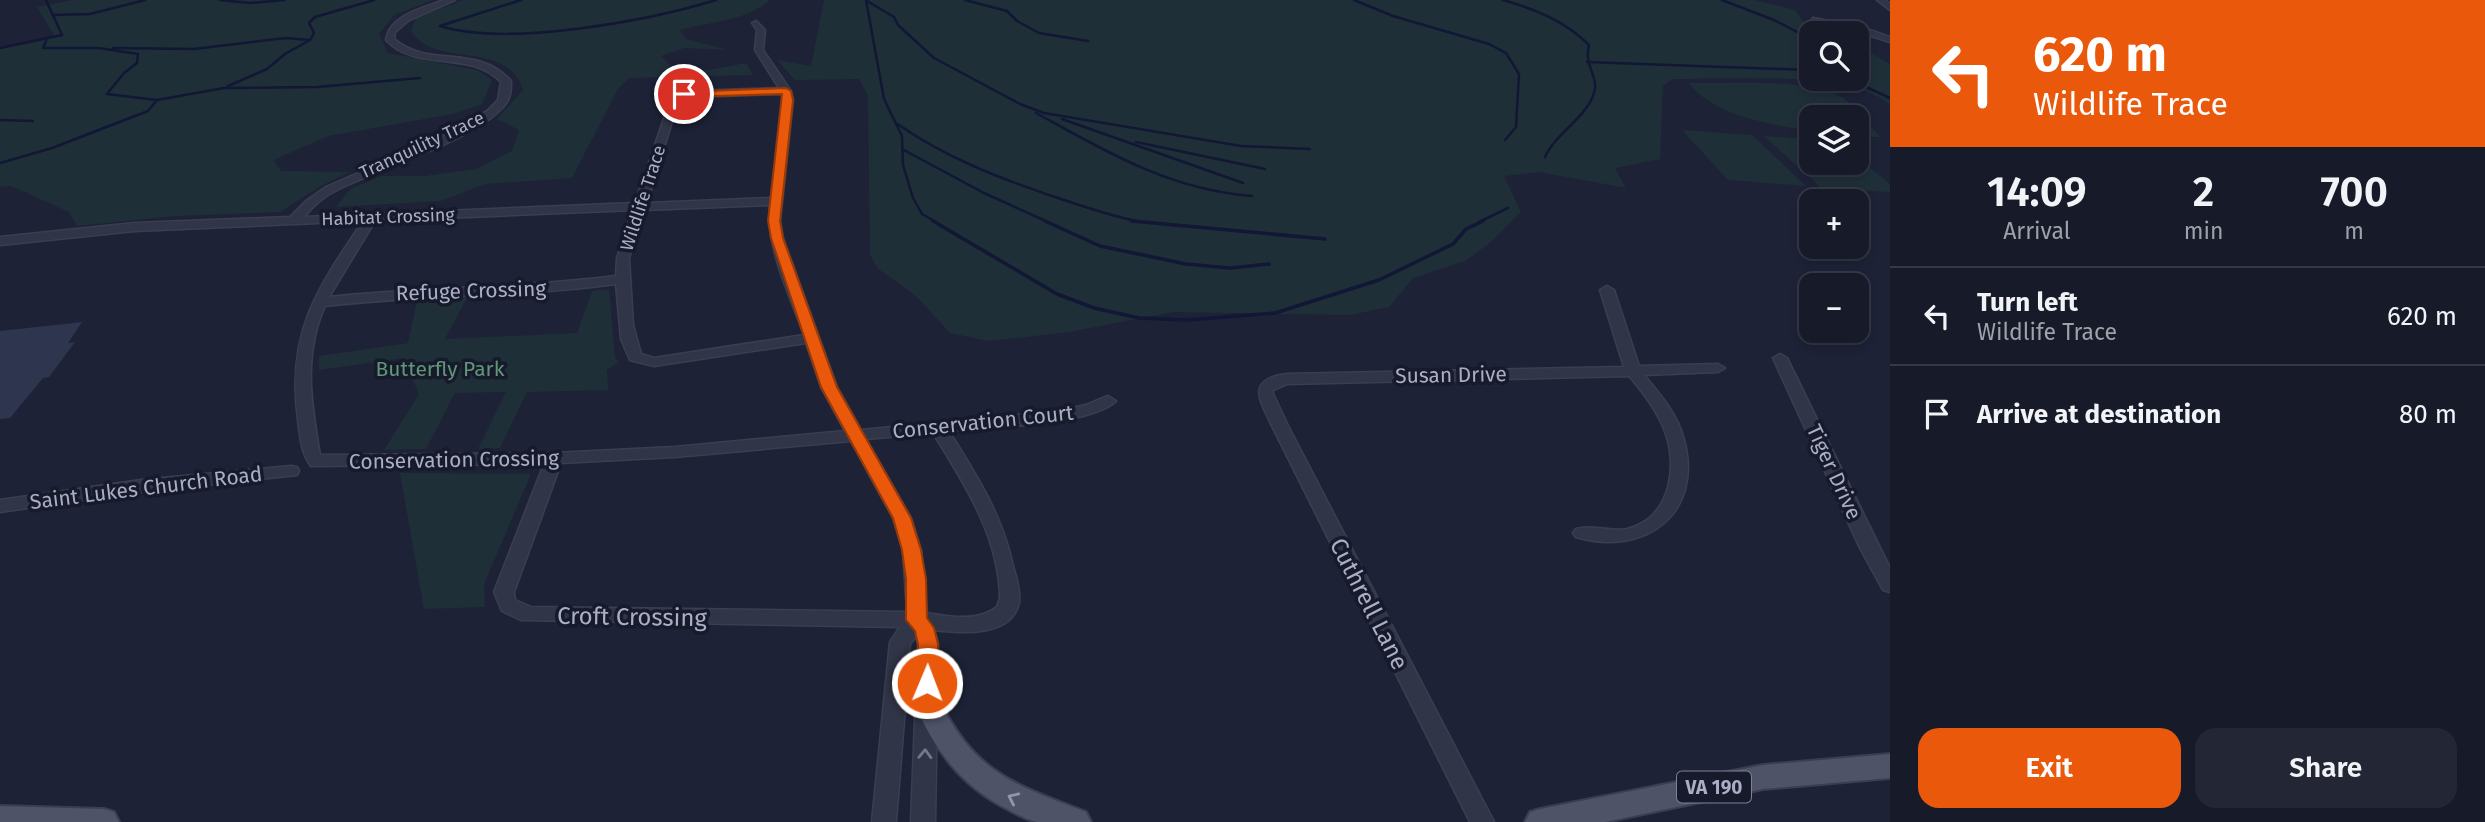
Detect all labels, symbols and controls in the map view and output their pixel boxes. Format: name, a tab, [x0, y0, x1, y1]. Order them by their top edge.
map controls	[1799, 21, 1869, 343]
button: search	[1799, 21, 1869, 91]
text: 620 m	[2033, 25, 2167, 84]
icon: left	[1918, 28, 2009, 119]
pin	[654, 64, 714, 124]
icon: arrive	[665, 75, 703, 113]
text: Wildlife Trace	[2033, 85, 2228, 123]
button: layers	[1799, 105, 1869, 175]
street label: Tranquility Trace	[356, 106, 488, 184]
street label: Wildlife Trace	[616, 142, 670, 254]
text: 14:09	[1987, 167, 2087, 217]
text: 2	[2193, 167, 2214, 217]
text: 700	[2320, 167, 2388, 217]
button: +	[1799, 189, 1869, 259]
street label: Habitat Crossing	[321, 204, 456, 230]
text: Arrival	[2003, 217, 2071, 245]
text: min	[2184, 217, 2223, 245]
text: m	[2344, 217, 2364, 245]
button: −	[1799, 273, 1869, 343]
street label: Refuge Crossing	[395, 275, 547, 307]
text: Turn left	[1977, 287, 2078, 318]
icon: left	[1918, 297, 1956, 335]
text: 620 m	[2387, 301, 2457, 332]
text: Wildlife Trace	[1977, 318, 2117, 346]
park label: Butterfly Park	[376, 356, 505, 382]
street label: Susan Drive	[1395, 361, 1507, 389]
icon: arrive	[1918, 395, 1956, 433]
text: Arrive at destination	[1977, 399, 2221, 430]
text: 80 m	[2399, 399, 2457, 430]
street label: Conservation Court	[891, 400, 1075, 444]
street label: Tiger Drive	[1801, 420, 1867, 524]
street label: Conservation Crossing	[349, 445, 559, 475]
street label: Saint Lukes Church Road	[28, 461, 264, 515]
street label: Cuthrell Lane	[1324, 534, 1414, 674]
street label: Croft Crossing	[557, 602, 708, 632]
position arrow	[890, 646, 964, 720]
button: Exit	[1918, 728, 2181, 808]
button: Share	[2195, 728, 2457, 808]
one-way arrow	[917, 748, 933, 759]
road number: VA 190	[1677, 772, 1751, 802]
one-way arrow	[1008, 792, 1020, 806]

